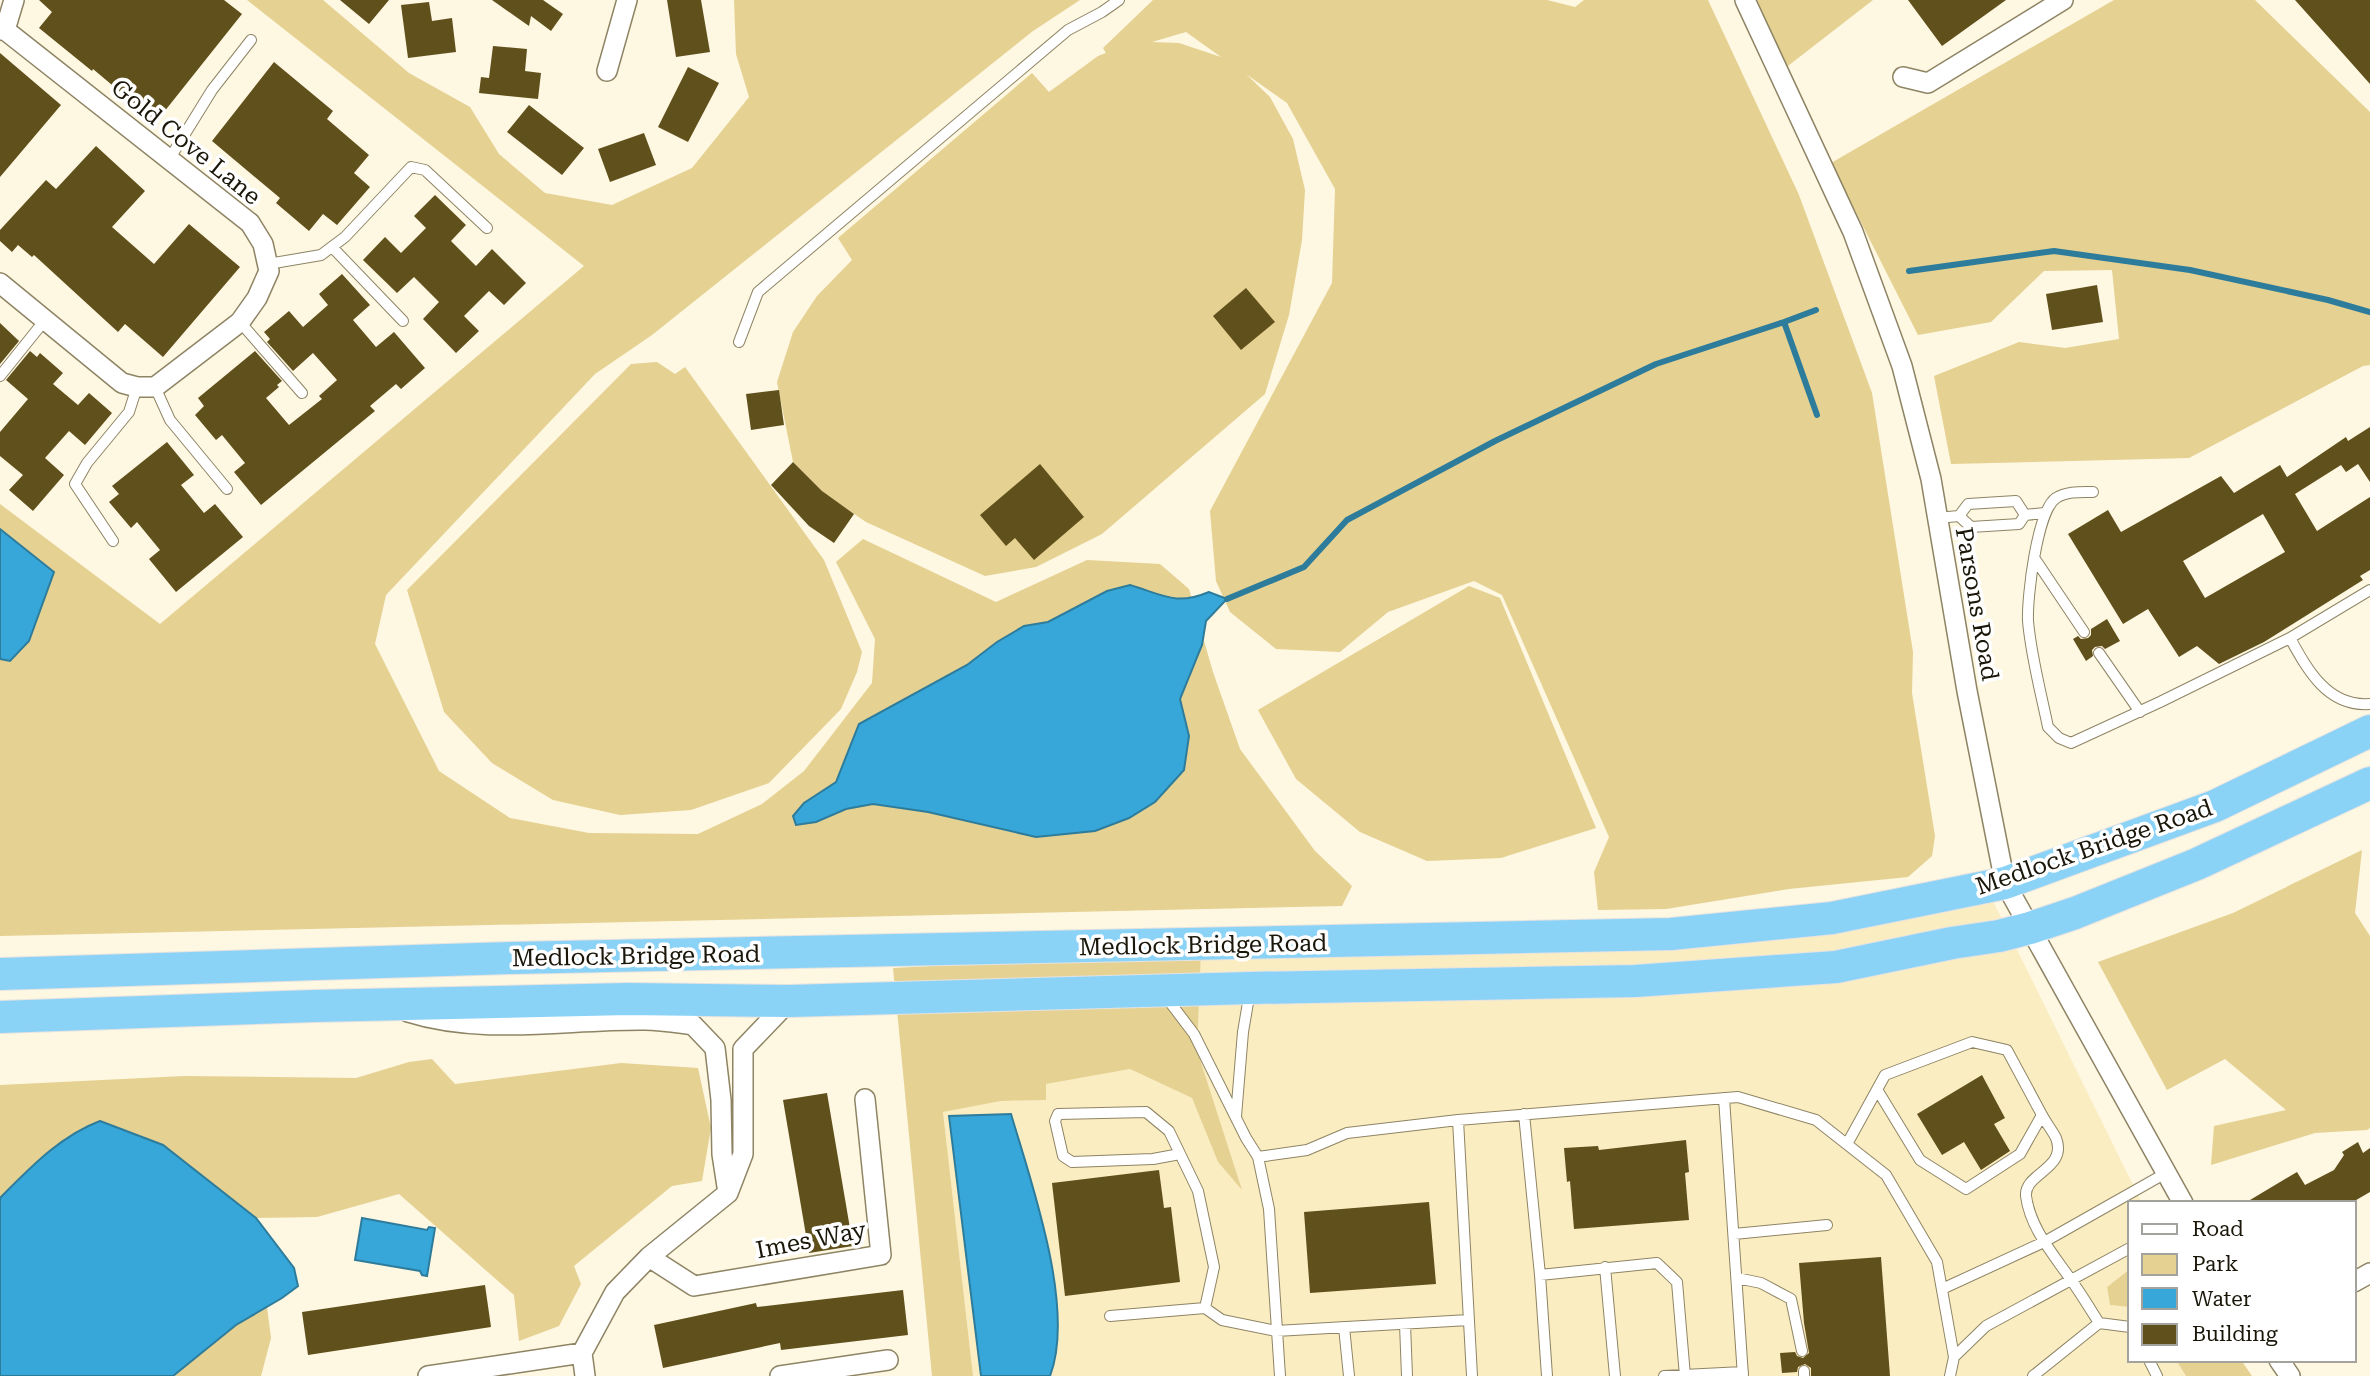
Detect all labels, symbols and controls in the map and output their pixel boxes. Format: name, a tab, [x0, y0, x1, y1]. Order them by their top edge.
street label: Gold Cove Lane	[106, 73, 266, 211]
street label: Parsons Road	[1950, 525, 2004, 683]
street label: Medlock Bridge Road	[1972, 793, 2216, 901]
street label: Medlock Bridge Road	[1079, 929, 1327, 961]
street label: Medlock Bridge Road	[512, 940, 760, 972]
legend	[2128, 1201, 2356, 1362]
street label: Imes Way	[754, 1215, 869, 1264]
text: Road	[2192, 1217, 2244, 1241]
text: Park	[2192, 1252, 2238, 1276]
text: Water	[2192, 1287, 2252, 1311]
text: Building	[2192, 1322, 2278, 1346]

